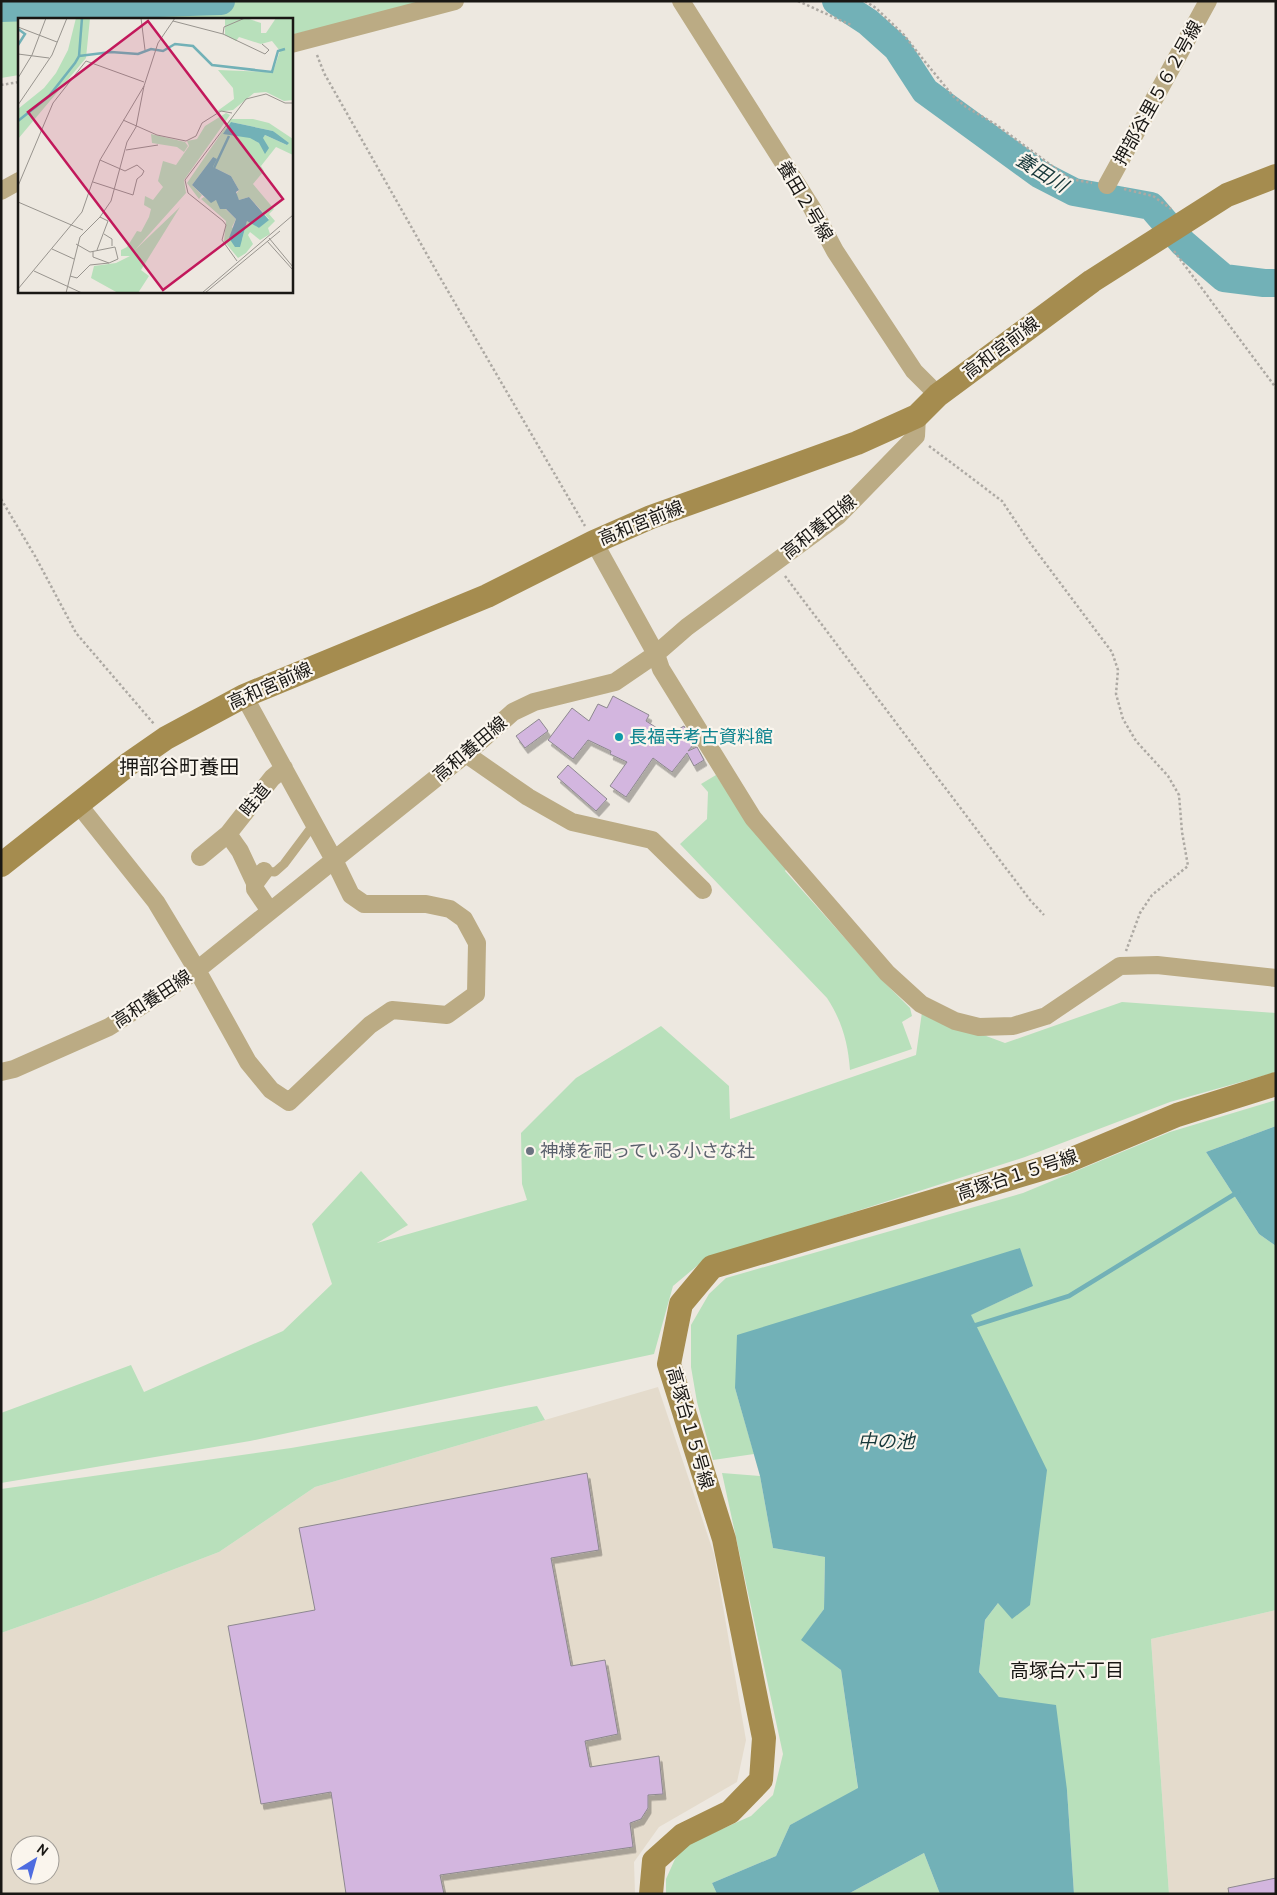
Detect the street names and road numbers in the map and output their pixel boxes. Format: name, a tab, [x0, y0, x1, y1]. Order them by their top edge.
street label: 押部谷里５６２号線	[1109, 17, 1207, 169]
street label: 養田２号線	[772, 157, 838, 245]
street label: 高和宮前線	[958, 312, 1044, 384]
street label: 高和養田線	[777, 490, 861, 564]
street label: 高和宮前線	[595, 496, 687, 550]
street label: 高和宮前線	[224, 658, 316, 714]
street label: 高和養田線	[428, 712, 512, 786]
street label: 畦道	[235, 779, 275, 821]
street label: 高和養田線	[108, 965, 196, 1033]
street label: 高塚台１５号線	[954, 1145, 1080, 1205]
street label: 高塚台１５号線	[662, 1364, 718, 1492]

